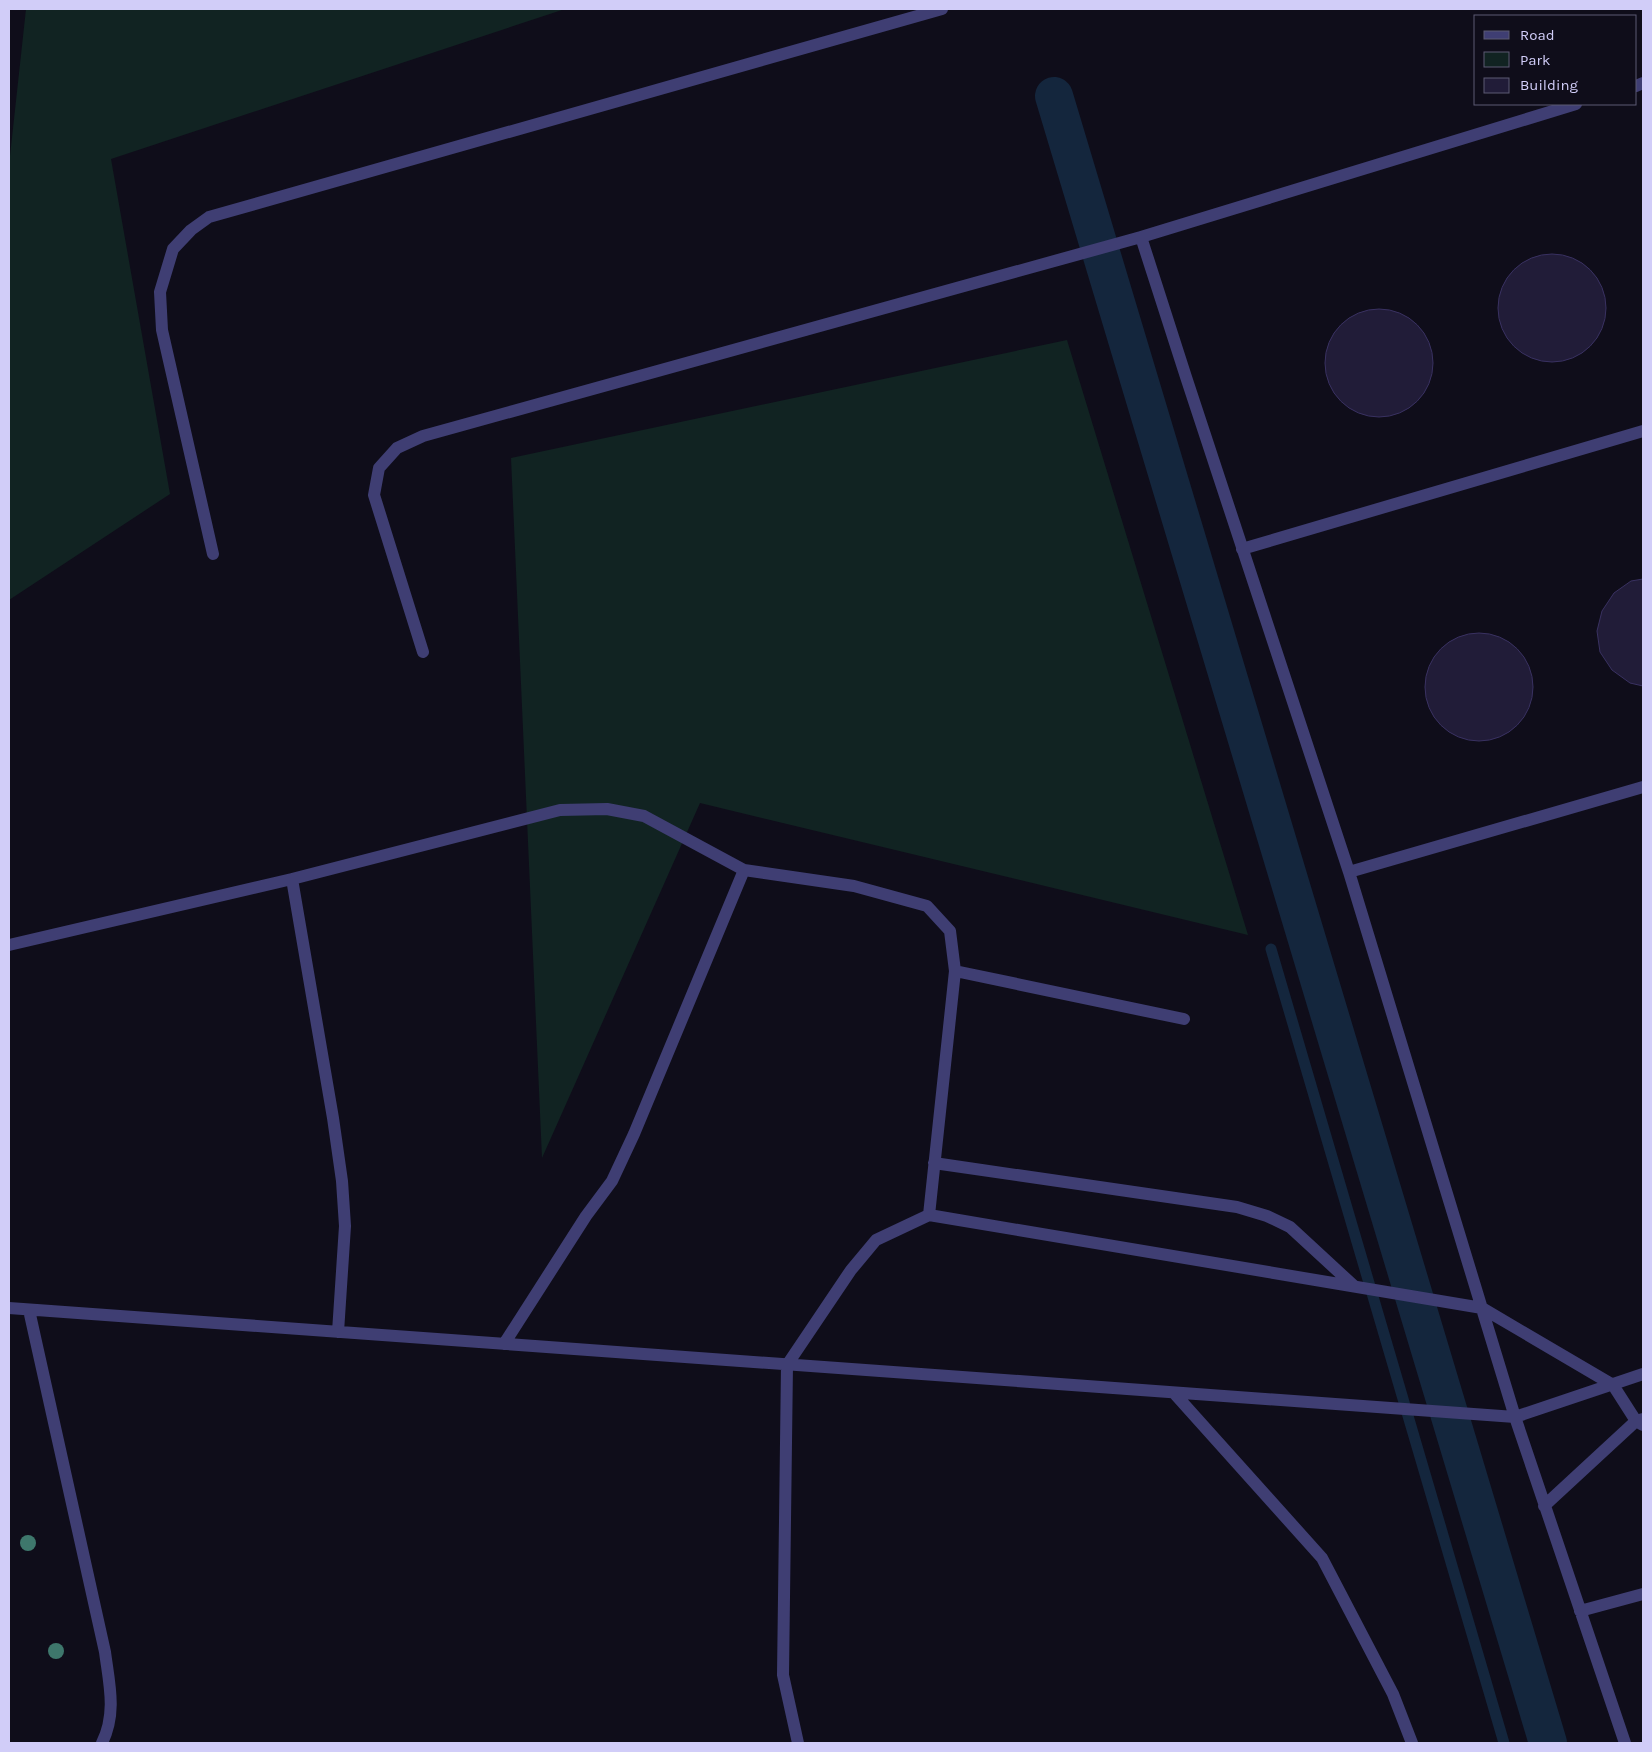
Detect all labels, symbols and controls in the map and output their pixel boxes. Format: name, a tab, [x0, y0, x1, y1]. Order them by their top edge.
legend	[1474, 15, 1637, 105]
text: Road	[1520, 26, 1555, 44]
text: Park	[1520, 51, 1550, 69]
text: Building	[1520, 76, 1578, 94]

